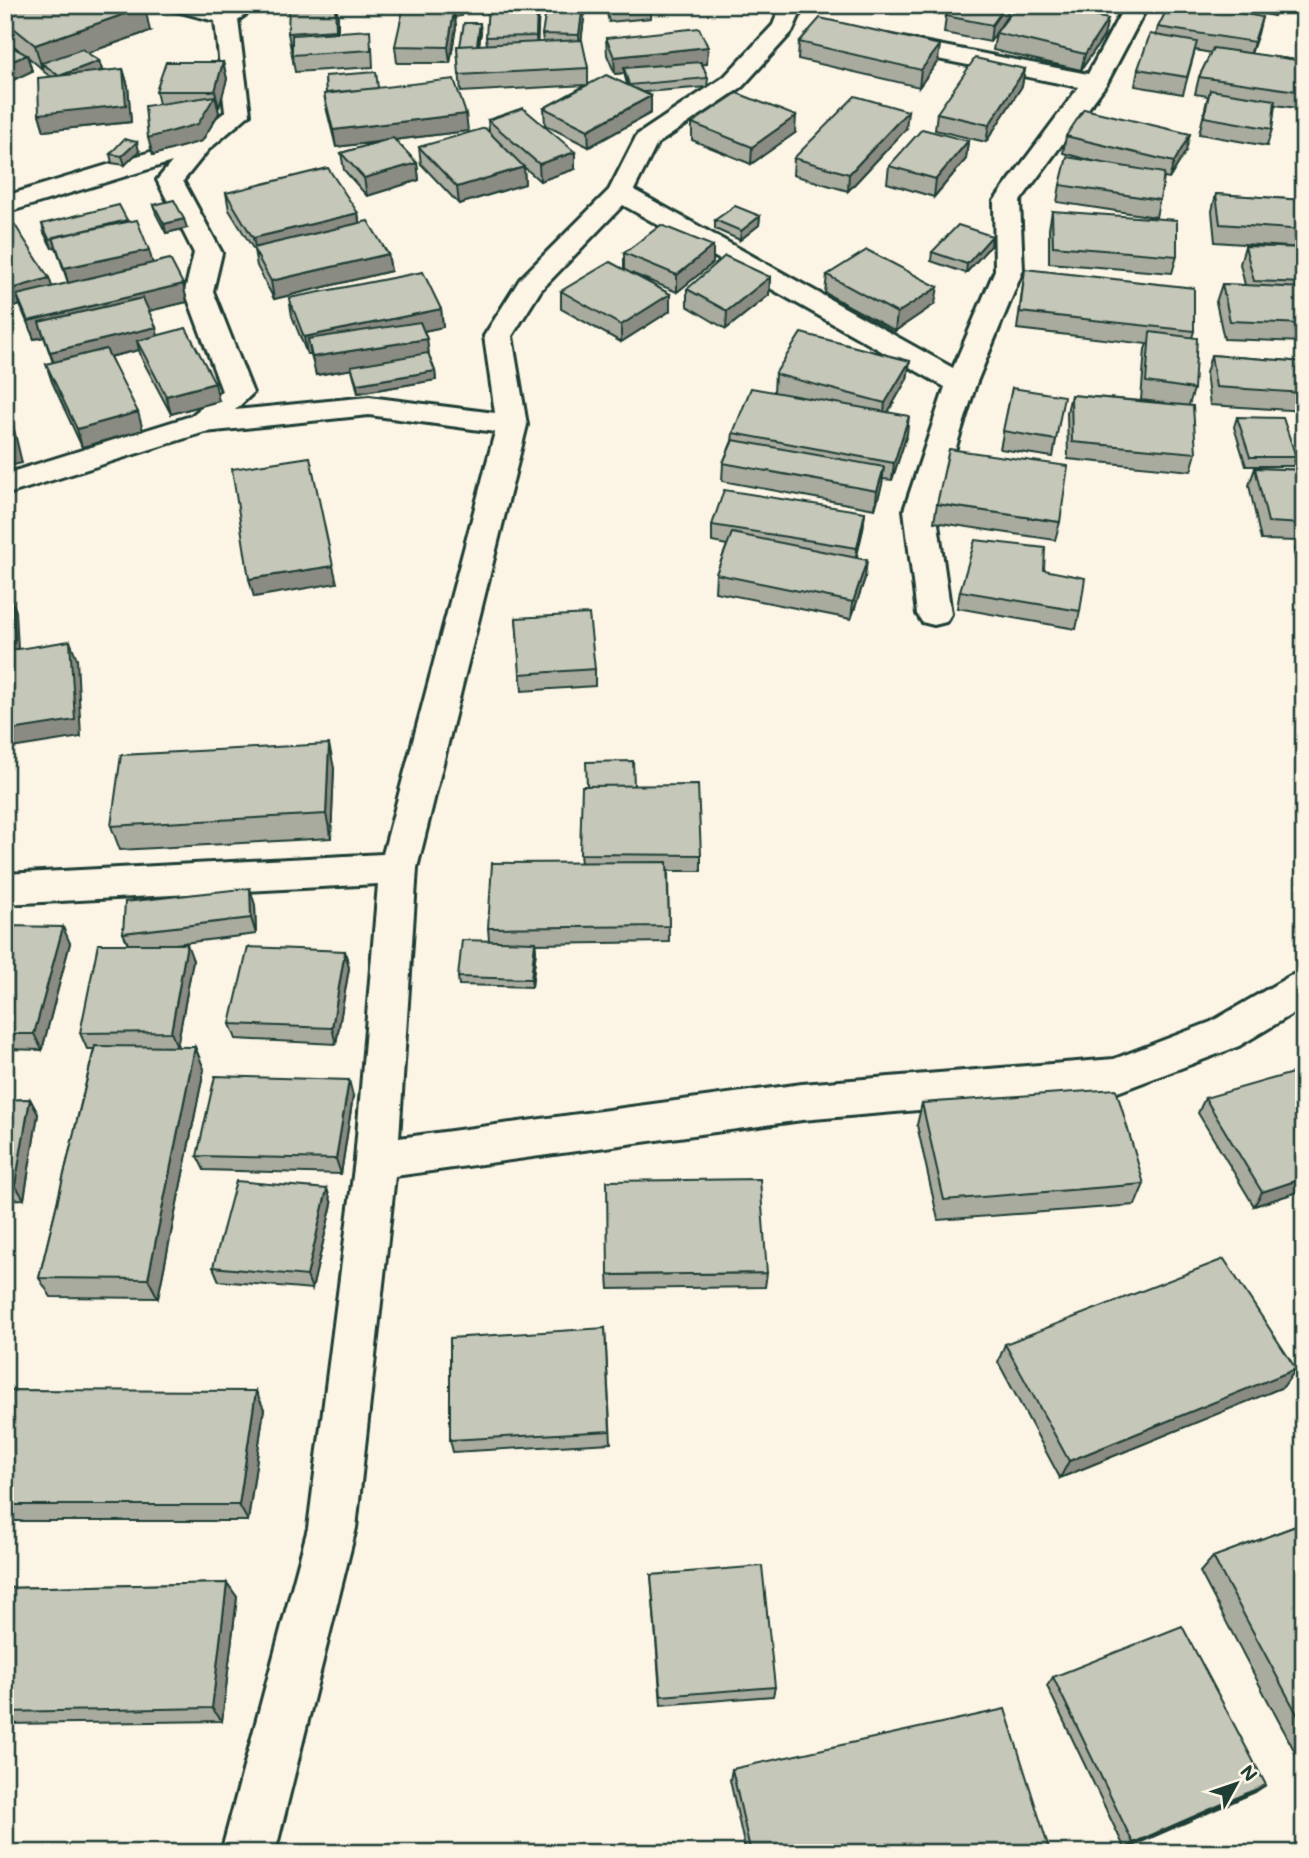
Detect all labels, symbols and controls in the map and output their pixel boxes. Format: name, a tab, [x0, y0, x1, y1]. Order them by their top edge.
north arrow	[1200, 1750, 1270, 1820]
text: N	[1235, 1759, 1264, 1786]

